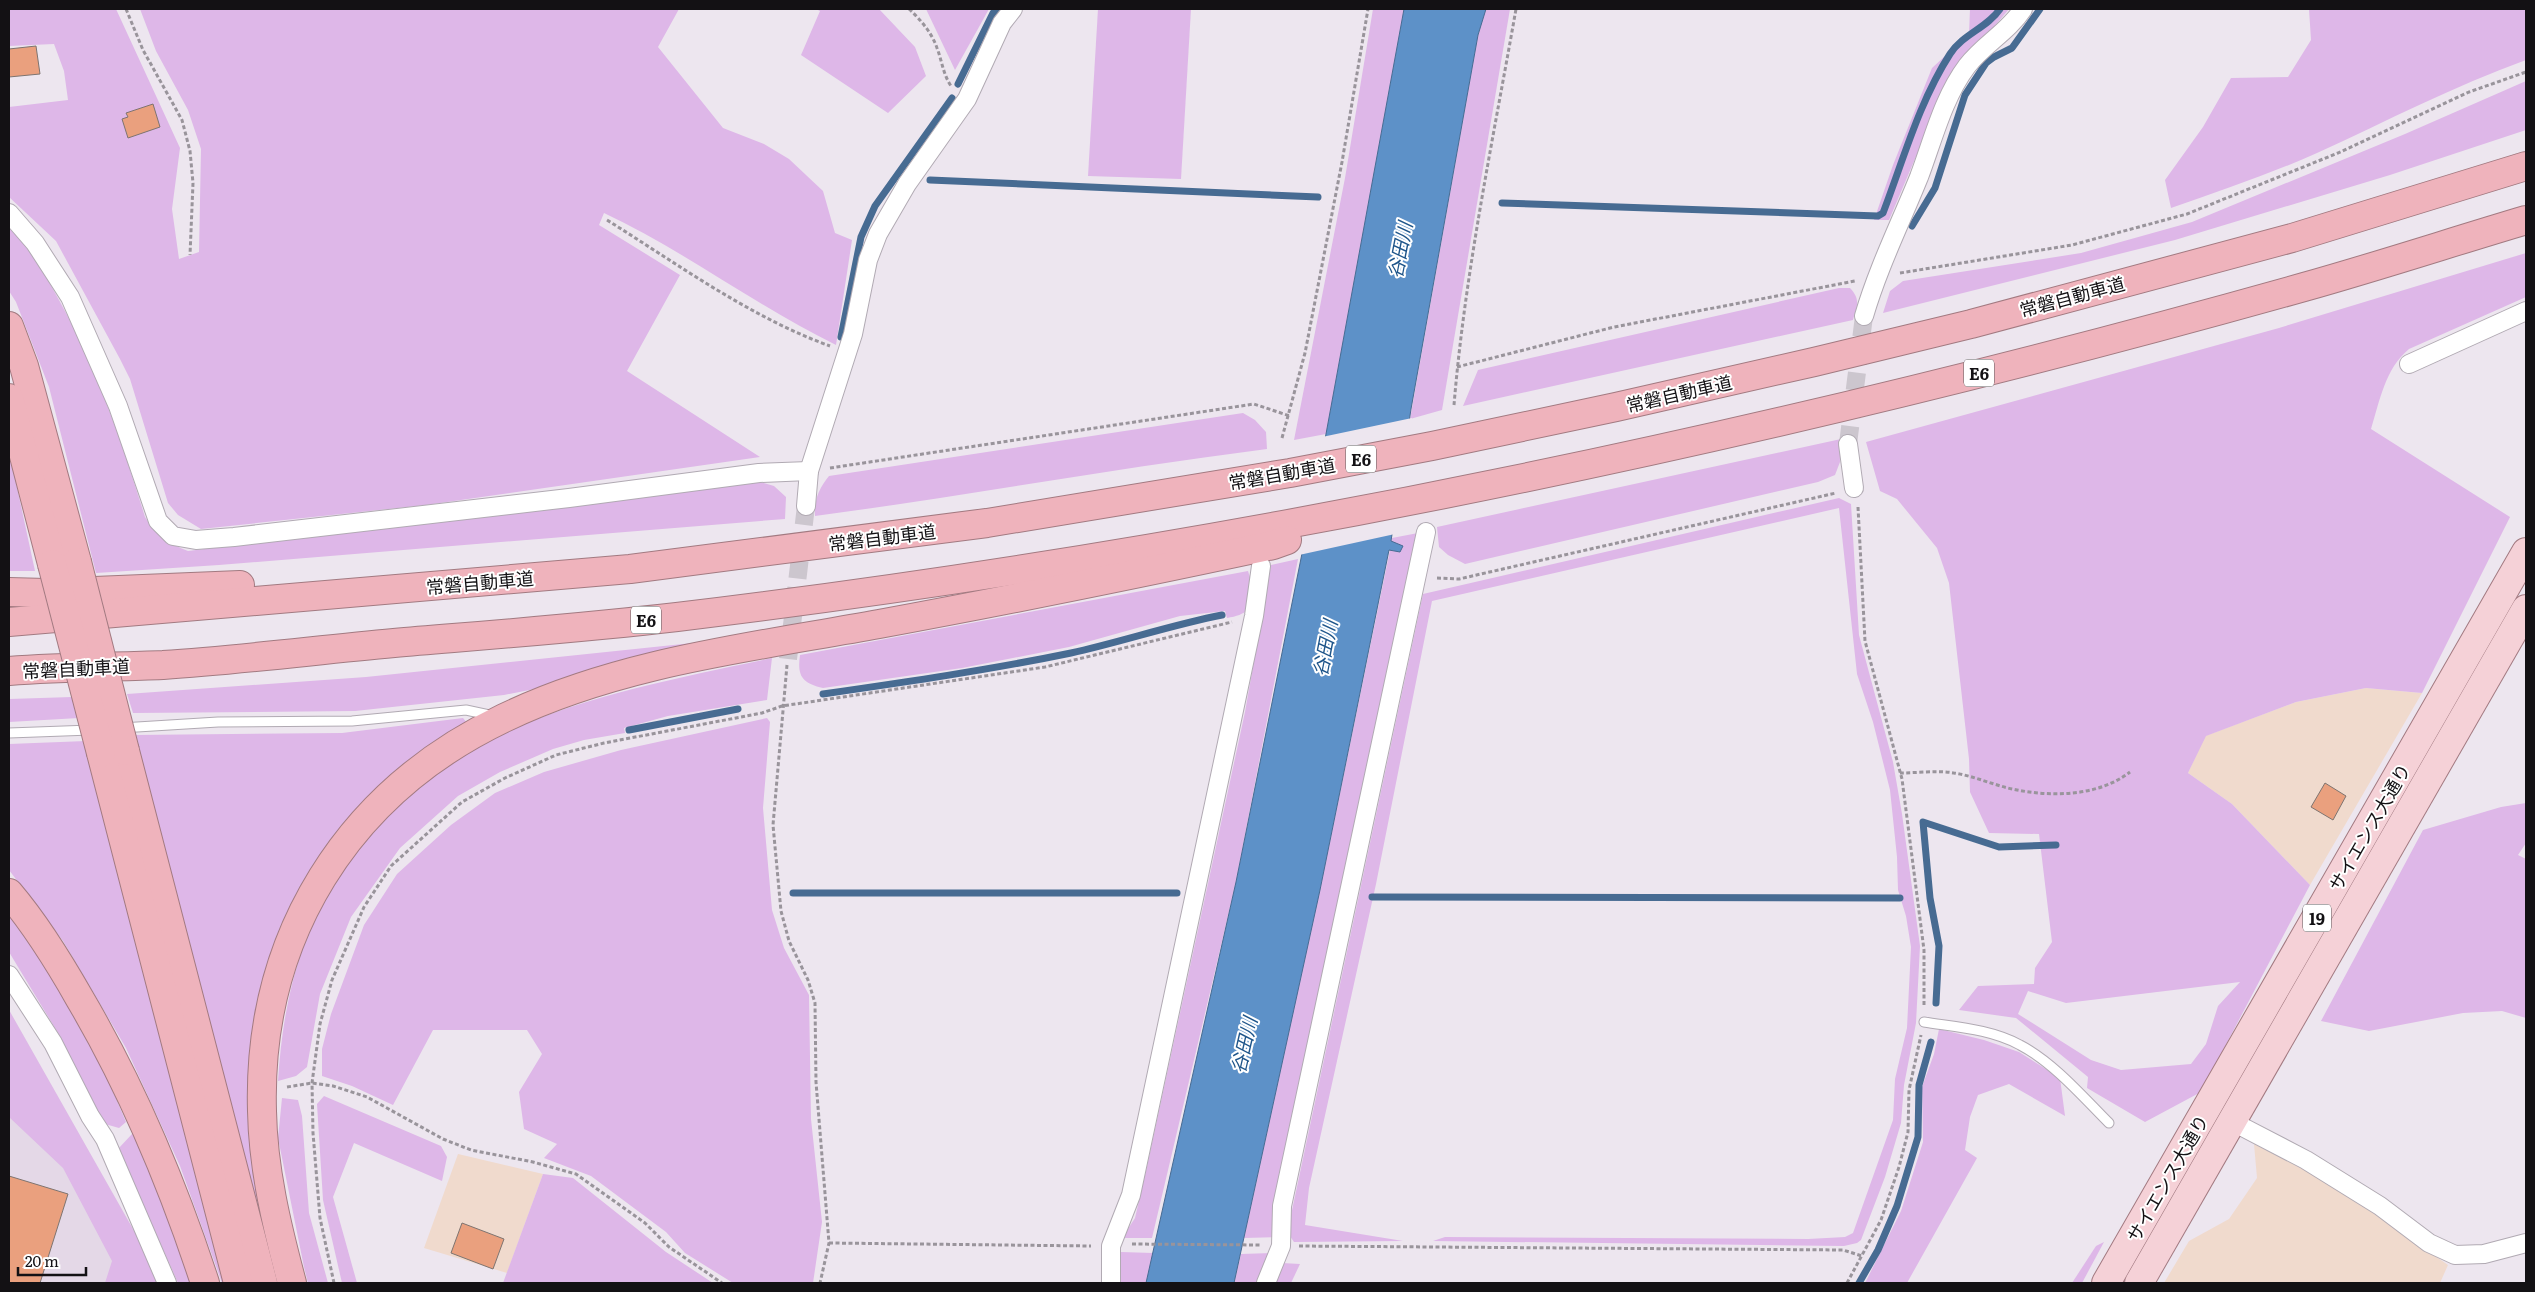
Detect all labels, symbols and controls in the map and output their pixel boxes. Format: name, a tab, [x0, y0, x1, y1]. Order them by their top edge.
water label: 谷田川	[1380, 217, 1419, 281]
street label: 常磐自動車道	[2016, 269, 2128, 323]
road number: E6	[1964, 359, 1994, 386]
street label: 常磐自動車道	[1623, 368, 1735, 418]
road number: E6	[1346, 446, 1376, 472]
street label: 常磐自動車道	[1226, 450, 1338, 496]
street label: 常磐自動車道	[827, 517, 937, 557]
street label: 常磐自動車道	[425, 564, 535, 600]
road number: E6	[631, 606, 661, 634]
water label: 谷田川	[1305, 615, 1344, 679]
street label: 常磐自動車道	[21, 652, 131, 684]
street label: サイエンス大通り	[2321, 758, 2417, 896]
road number: 19	[2303, 904, 2331, 931]
water label: 谷田川	[1223, 1012, 1264, 1076]
street label: サイエンス大通り	[2119, 1109, 2215, 1247]
scale bar	[18, 1244, 85, 1276]
text: 20 m	[25, 1249, 59, 1272]

